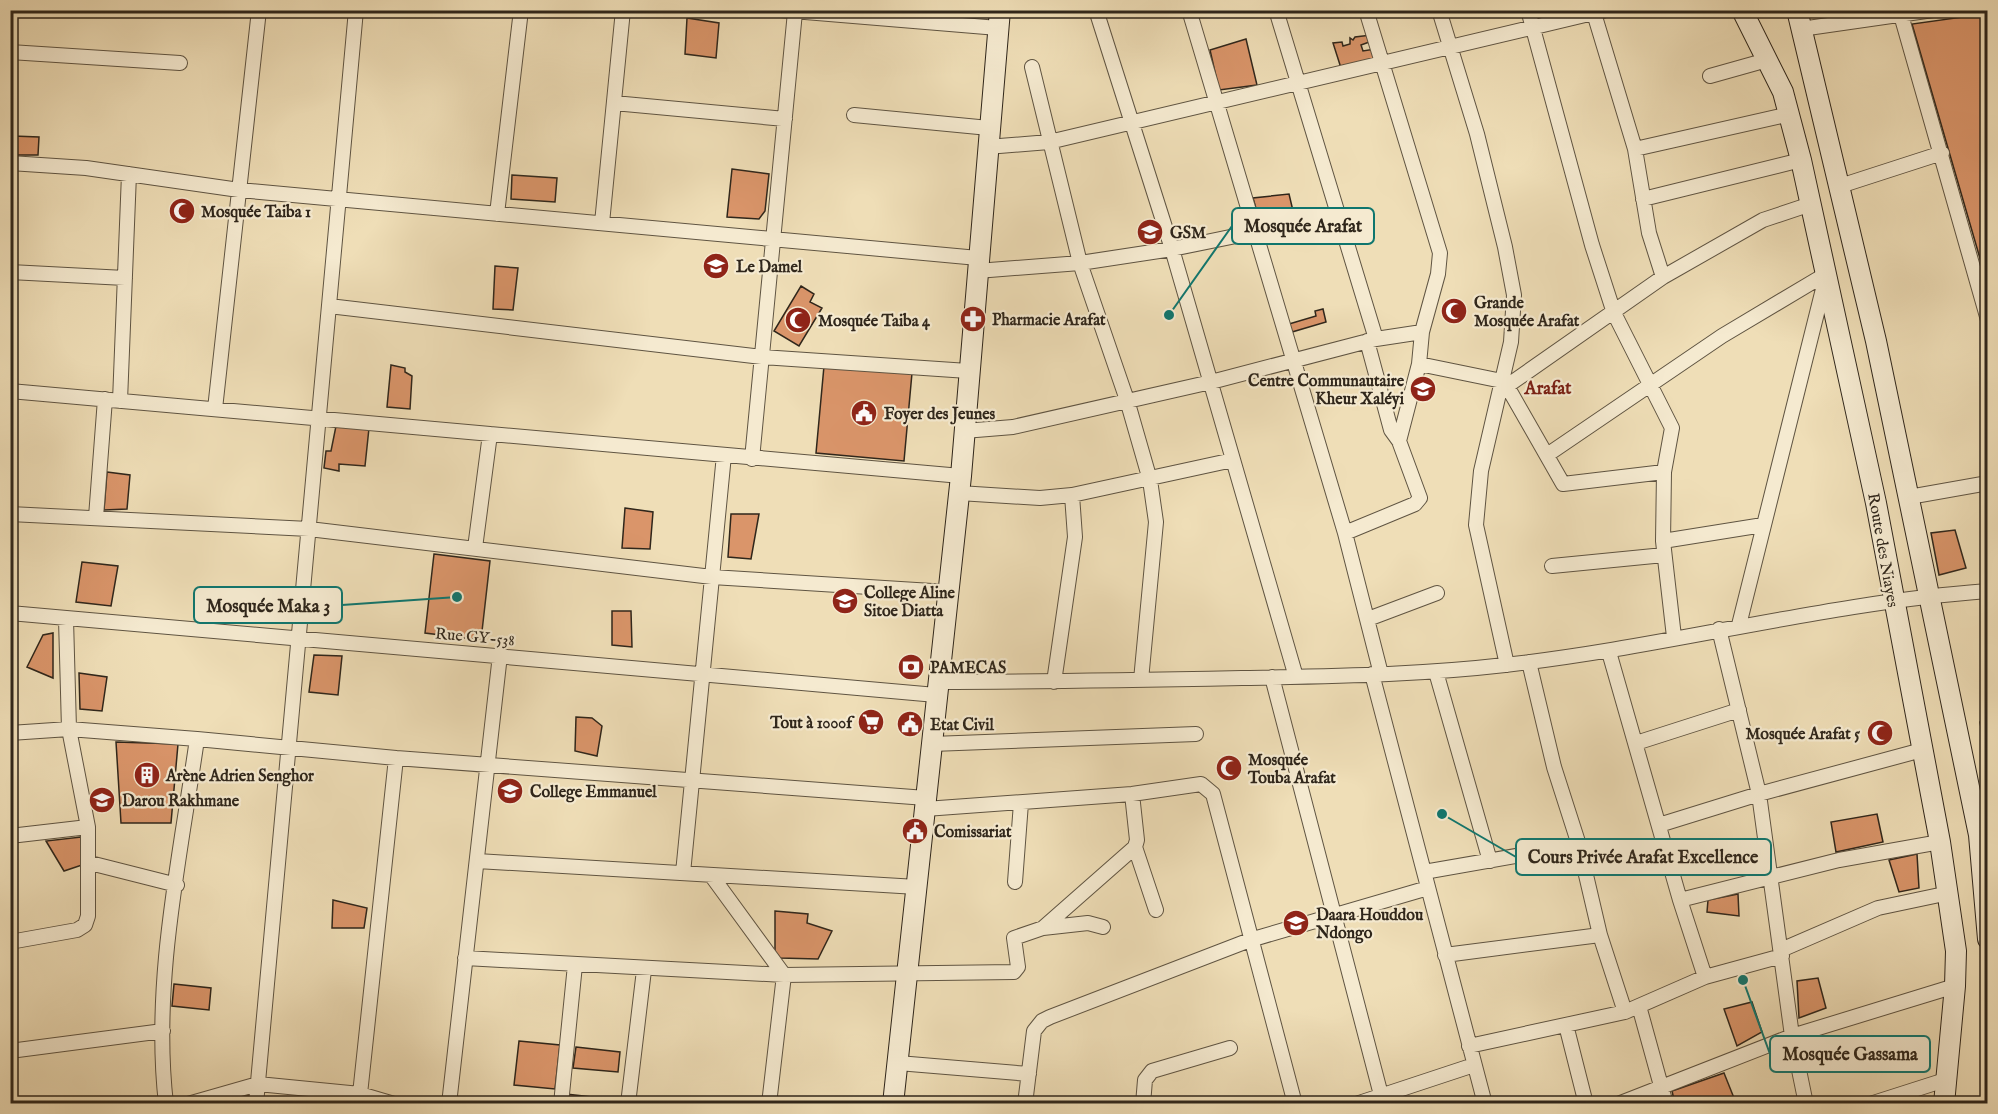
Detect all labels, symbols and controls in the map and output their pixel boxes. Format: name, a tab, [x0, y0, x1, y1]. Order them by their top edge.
mosque icon: Mosquée Taiba 1	[167, 196, 197, 226]
place label: Mosquée Taiba 1	[201, 203, 311, 223]
callout: Mosquée Arafat	[1232, 208, 1374, 244]
text: Mosquée Arafat	[1244, 216, 1363, 239]
school or university icon: GSM	[1135, 217, 1165, 247]
place label: GSM	[1170, 224, 1206, 244]
school or university icon: Le Damel	[701, 251, 731, 281]
place label: Le Damel	[736, 258, 803, 278]
place label: Grande Mosquée Arafat	[1474, 294, 1580, 332]
mosque icon: Grande Mosquée Arafat	[1439, 296, 1469, 326]
pharmacy icon: Pharmacie Arafat	[958, 304, 988, 334]
mosque icon: Mosquée Taiba 4	[783, 305, 813, 335]
place label: Pharmacie Arafat	[992, 311, 1106, 331]
place label: Mosquée Taiba 4	[818, 312, 931, 332]
place label: Centre Communautaire Kheur Xaléyi	[1248, 372, 1405, 410]
school or university icon: Centre Communautaire Kheur Xaléyi	[1408, 374, 1438, 404]
district label: Arafat	[1523, 378, 1572, 401]
public building icon: Foyer des Jeunes	[849, 398, 879, 428]
place label: Foyer des Jeunes	[884, 405, 996, 425]
street label: Route des Niayes	[1862, 492, 1902, 609]
place label: College Aline Sitoe Diatta	[864, 584, 956, 622]
school or university icon: College Aline Sitoe Diatta	[830, 586, 860, 616]
callout: Mosquée Maka 3	[194, 587, 342, 623]
text: Mosquée Maka 3	[206, 596, 330, 619]
street label: Rue GY-538	[434, 625, 516, 651]
bank icon: PAMECAS	[896, 652, 926, 682]
place label: PAMECAS	[930, 659, 1006, 679]
supermarket icon: Tout à 1000f	[856, 707, 886, 737]
public building icon: Etat Civil	[895, 709, 925, 739]
place label: Tout à 1000f	[769, 714, 855, 734]
place label: Etat Civil	[930, 716, 994, 736]
mosque icon: Mosquée Arafat 5	[1865, 718, 1895, 748]
place label: Mosquée Arafat 5	[1745, 725, 1860, 745]
place label: Mosquée Touba Arafat	[1247, 751, 1336, 789]
mosque icon: Mosquée Touba Arafat	[1214, 753, 1244, 783]
building icon: Arène Adrien Senghor	[132, 760, 162, 790]
place label: Arène Adrien Senghor	[165, 767, 314, 787]
school or university icon: College Emmanuel	[495, 776, 525, 806]
place label: College Emmanuel	[530, 783, 657, 803]
school or university icon: Darou Rakhmane	[87, 785, 117, 815]
place label: Darou Rakhmane	[122, 792, 240, 812]
public building icon: Comissariat	[900, 816, 930, 846]
place label: Comissariat	[934, 823, 1012, 843]
callout: Cours Privée Arafat Excellence	[1516, 839, 1771, 875]
text: Cours Privée Arafat Excellence	[1528, 847, 1759, 870]
place label: Daara Houddou Ndongo	[1315, 906, 1424, 944]
school or university icon: Daara Houddou Ndongo	[1281, 908, 1311, 938]
callout: Mosquée Gassama	[1770, 1036, 1930, 1072]
text: Mosquée Gassama	[1782, 1044, 1919, 1067]

